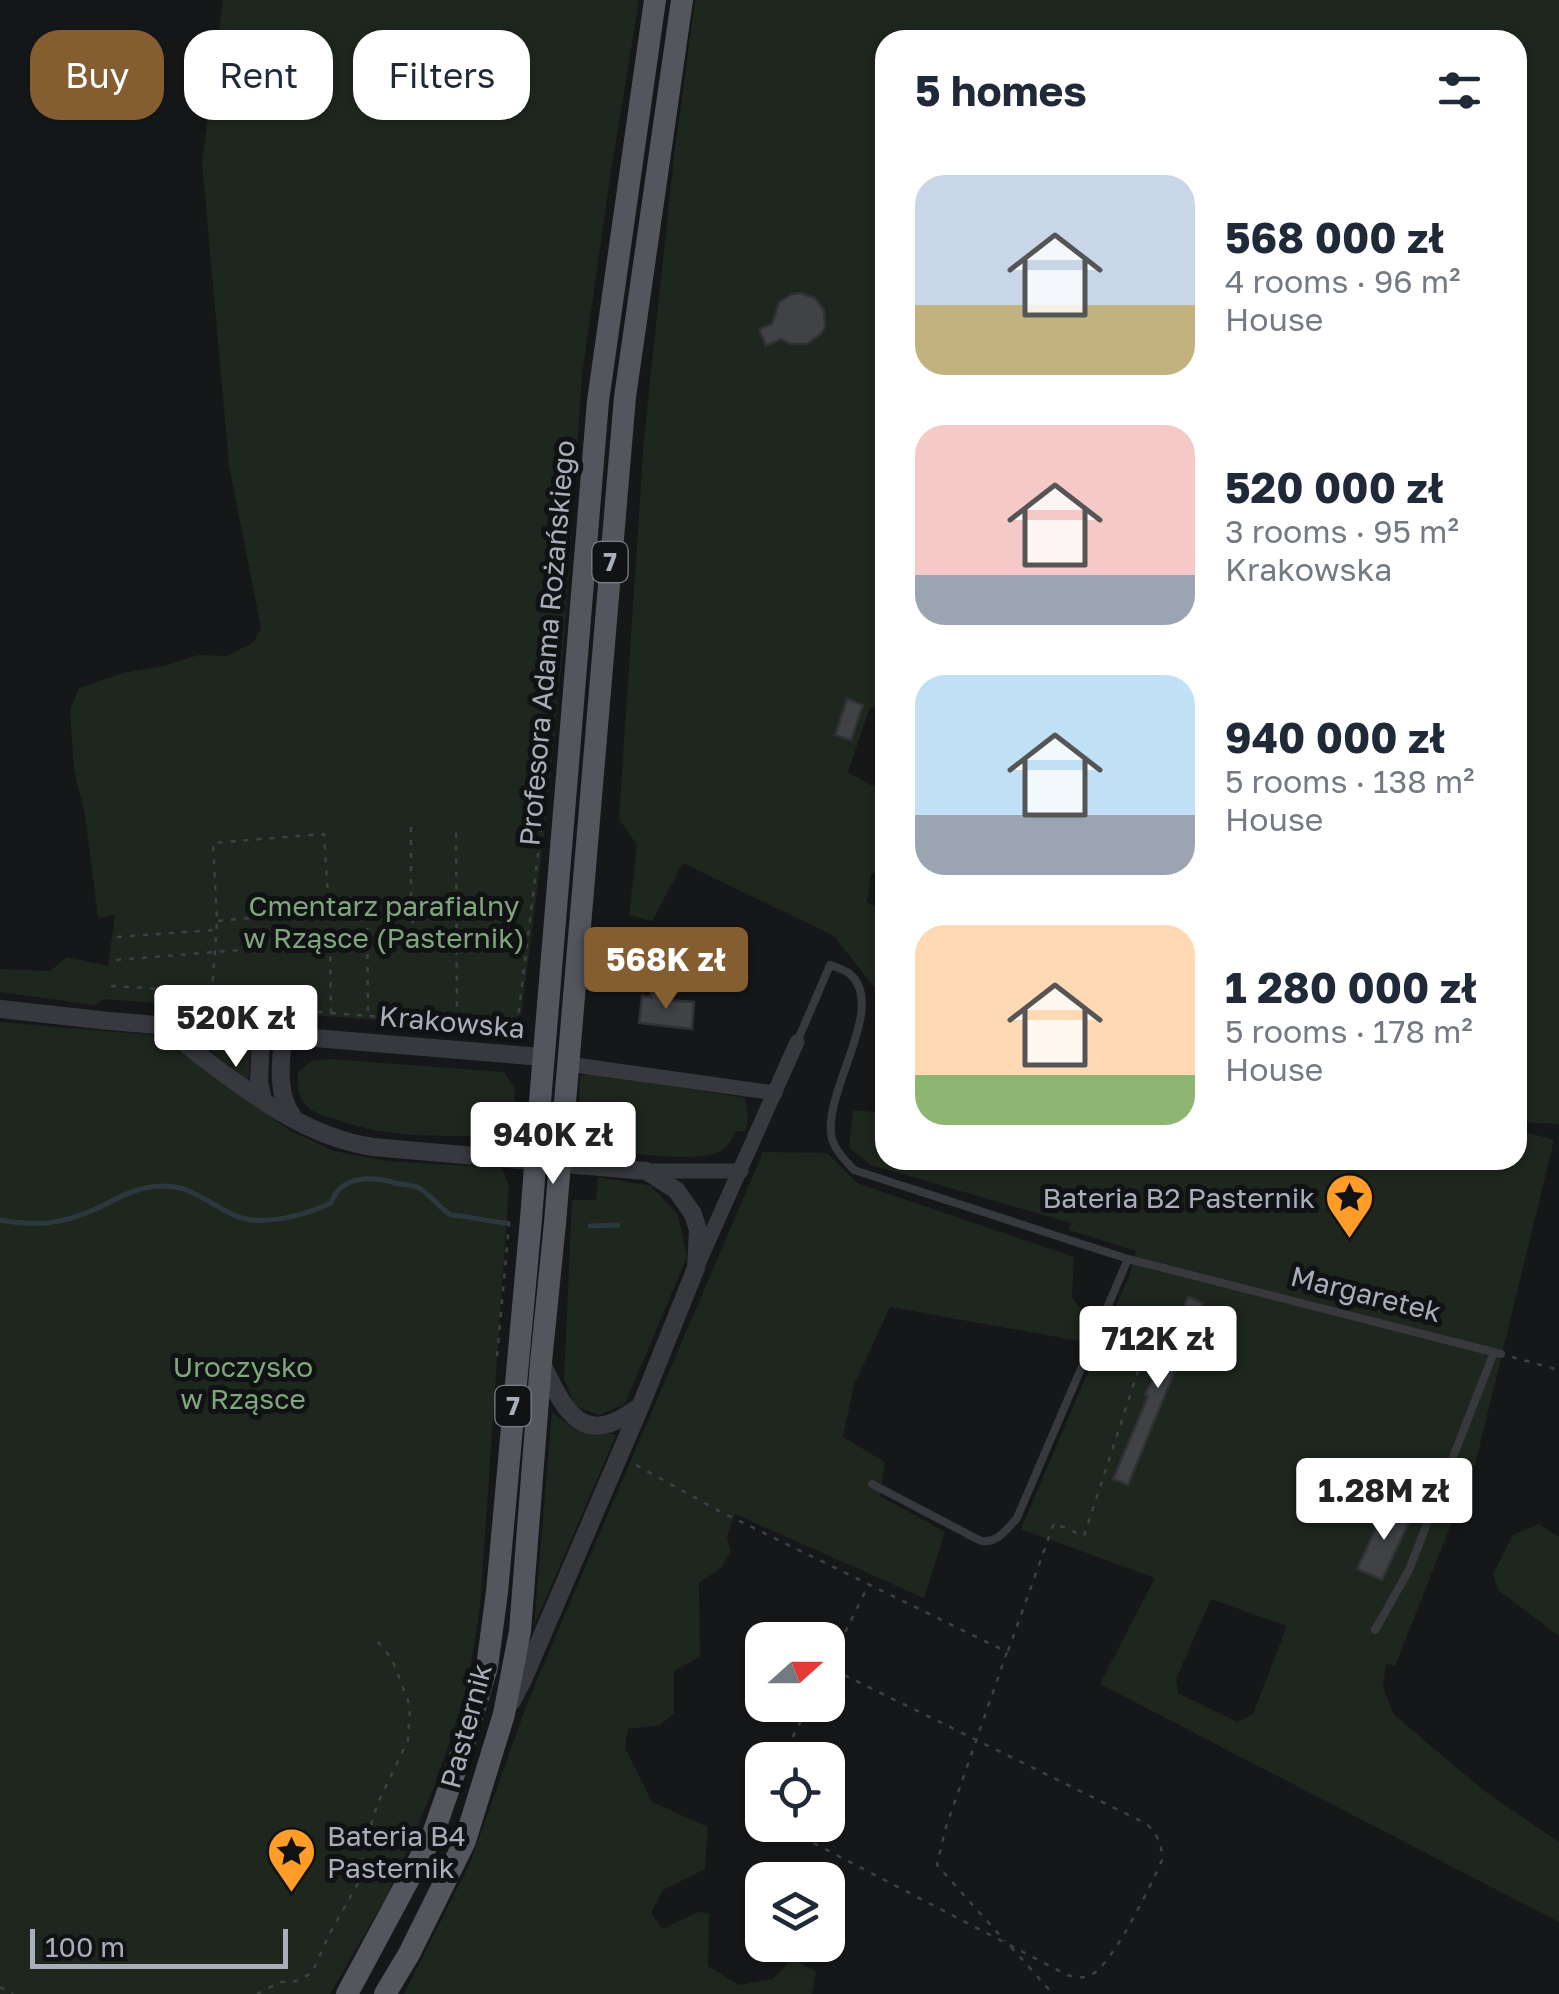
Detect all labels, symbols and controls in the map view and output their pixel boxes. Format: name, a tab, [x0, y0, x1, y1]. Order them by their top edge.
chip: Buy	[30, 30, 164, 120]
chip: Rent	[184, 30, 333, 120]
chip: Filters	[353, 30, 530, 120]
icon: filters	[1432, 63, 1487, 118]
text: 5 homes	[915, 65, 1087, 115]
text: 568 000 zł	[1225, 212, 1444, 262]
icon: home	[995, 215, 1115, 335]
text: 4 rooms · 96 m²	[1225, 262, 1461, 300]
text: House	[1225, 300, 1323, 338]
street label: Profesora Adama Rożańskiego	[512, 439, 581, 847]
text: 520 000 zł	[1225, 462, 1444, 512]
icon: home	[995, 465, 1115, 585]
text: 3 rooms · 95 m²	[1225, 512, 1459, 550]
road number: 7	[592, 542, 628, 582]
text: Krakowska	[1225, 550, 1392, 588]
text: 940 000 zł	[1225, 712, 1445, 762]
icon: home	[995, 715, 1115, 835]
text: 5 rooms · 138 m²	[1225, 762, 1475, 800]
text: House	[1225, 800, 1323, 838]
park label: Cmentarz parafialny w Rząsce (Pasternik)	[243, 889, 525, 954]
pin: 568K zł	[574, 927, 758, 1012]
text: 568K zł	[606, 940, 726, 978]
text: 1 280 000 zł	[1225, 962, 1477, 1012]
icon: home	[995, 965, 1115, 1085]
pin: 520K zł	[144, 985, 328, 1070]
text: 520K zł	[176, 998, 296, 1036]
street label: Krakowska	[378, 999, 526, 1044]
text: 5 rooms · 178 m²	[1225, 1012, 1473, 1050]
text: House	[1225, 1050, 1323, 1088]
pin: 940K zł	[461, 1102, 645, 1187]
text: 940K zł	[493, 1115, 613, 1153]
place icon: Bateria B2 Pasternik	[1324, 1172, 1376, 1240]
place label: Bateria B2 Pasternik	[1042, 1181, 1315, 1214]
street label: Margaretek	[1288, 1259, 1445, 1328]
pin: 712K zł	[1066, 1306, 1250, 1391]
text: 712K zł	[1102, 1319, 1214, 1357]
park label: Uroczysko w Rząsce	[173, 1350, 313, 1415]
road number: 7	[496, 1386, 530, 1426]
pin: 1.28M zł	[1281, 1458, 1487, 1543]
text: 1.28M zł	[1318, 1471, 1450, 1509]
north arrow	[745, 1622, 845, 1722]
map controls	[745, 1622, 845, 1962]
street label: Pasternik	[433, 1660, 498, 1792]
button: locate	[745, 1742, 845, 1842]
place label: Bateria B4 Pasternik	[327, 1819, 466, 1884]
place icon: Bateria B4 Pasternik	[266, 1826, 318, 1894]
button: layers	[745, 1862, 845, 1962]
scale bar	[30, 1924, 288, 1968]
text: 100 m	[45, 1930, 125, 1963]

